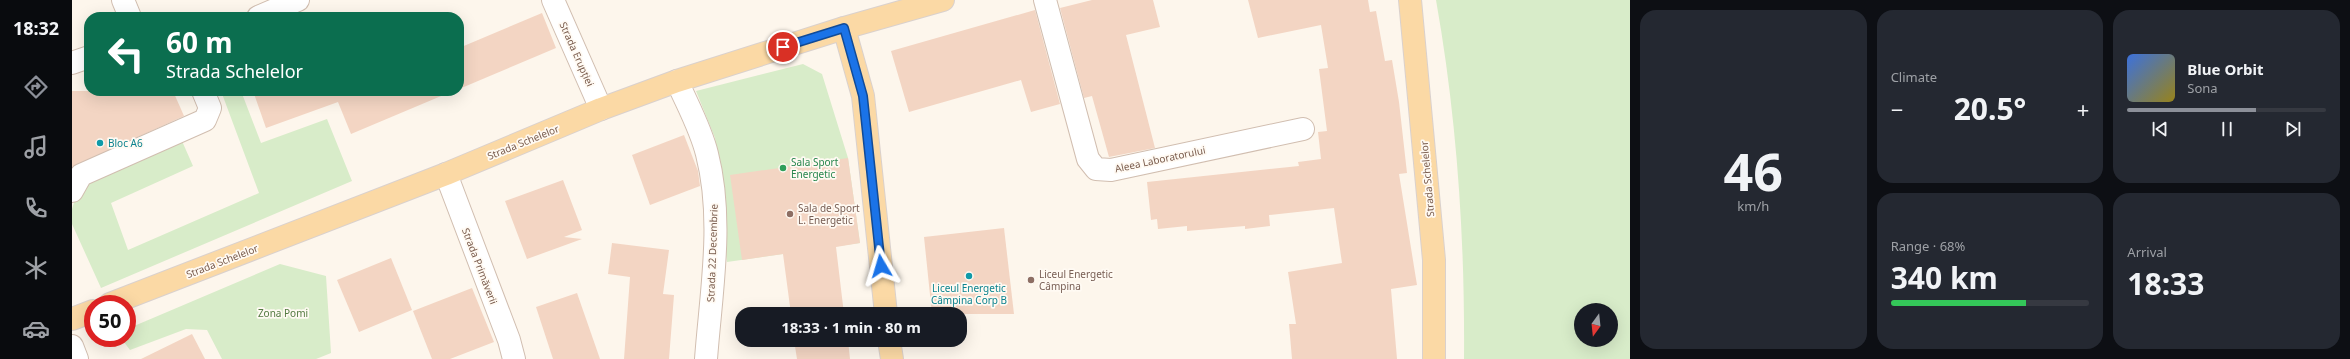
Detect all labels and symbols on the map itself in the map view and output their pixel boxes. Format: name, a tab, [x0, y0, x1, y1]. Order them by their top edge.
street label: Strada Erupției	[556, 19, 598, 89]
pin	[766, 30, 800, 64]
street label: Strada Schelelor	[485, 121, 561, 163]
place label: Bloc A6	[108, 136, 143, 150]
marker: Bloc A6	[95, 138, 105, 148]
street label: Strada Schelelor	[1417, 140, 1437, 218]
street label: Aleea Laboratorului	[1113, 143, 1207, 175]
place label: Sala Sport Energetic	[791, 155, 839, 181]
marker: Sala Sport Energetic	[778, 163, 788, 173]
place label: Sala de Sport L. Energetic	[798, 201, 860, 227]
street label: Strada 22 Decembrie	[703, 203, 721, 302]
marker: Sala de Sport L. Energetic	[785, 209, 795, 219]
street label: Strada Primăverii	[459, 226, 501, 306]
street label: Strada Schelelor	[184, 241, 260, 281]
position arrow	[860, 245, 902, 287]
place label: Liceul Energetic Câmpina	[1039, 267, 1113, 293]
marker: Liceul Energetic Câmpina Corp B	[964, 271, 974, 281]
marker: Liceul Energetic Câmpina	[1026, 275, 1036, 285]
place label: Liceul Energetic Câmpina Corp B	[931, 281, 1007, 307]
speed limit sign: 50	[84, 295, 136, 347]
north arrow	[1574, 303, 1618, 347]
park label: Zona Pomi	[258, 306, 308, 320]

